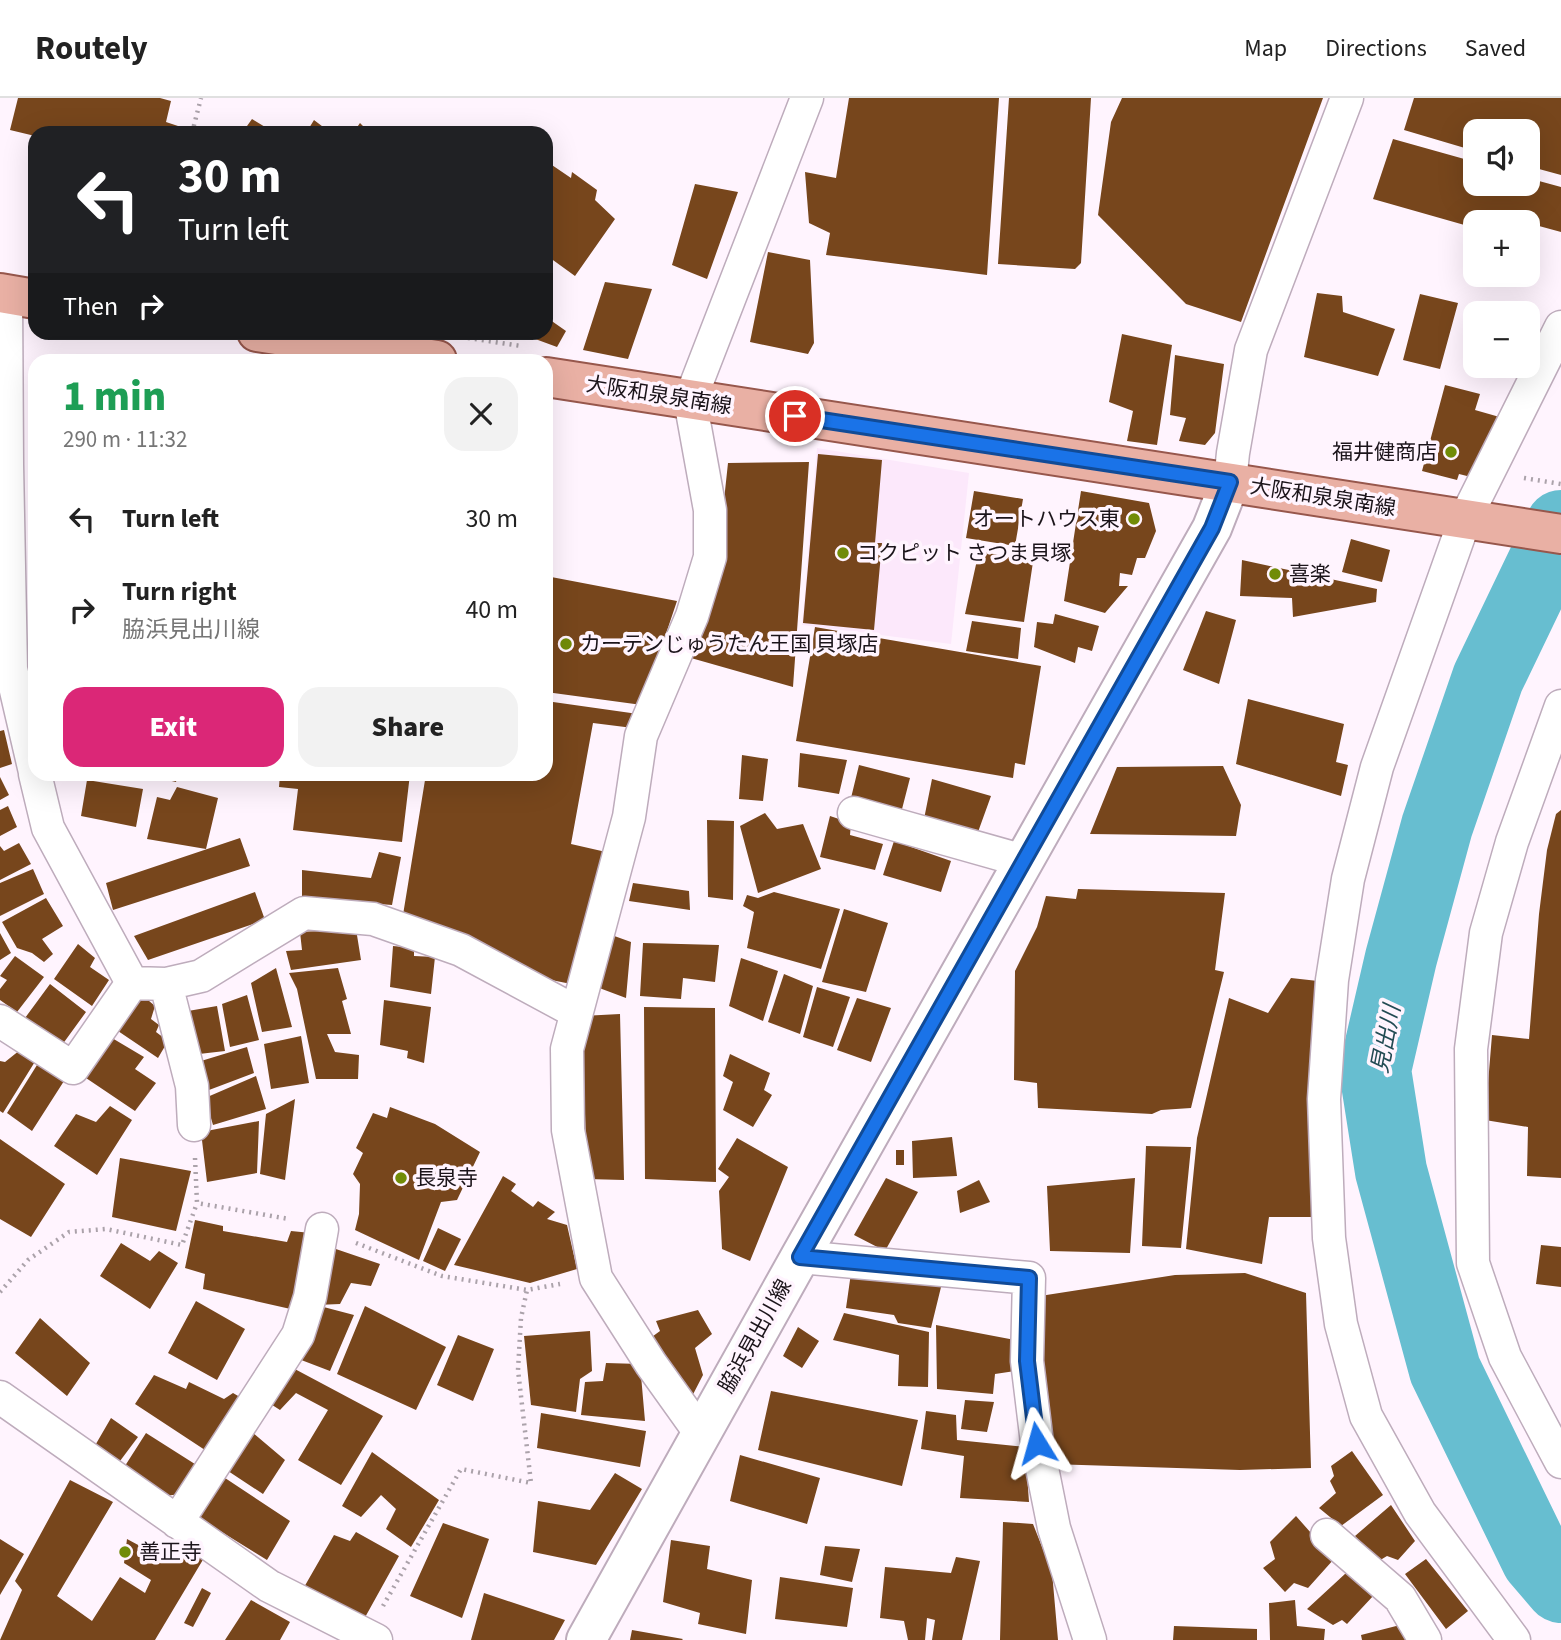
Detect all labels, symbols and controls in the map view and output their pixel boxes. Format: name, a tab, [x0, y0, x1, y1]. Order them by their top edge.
text: Routely	[35, 25, 148, 72]
text: Map	[1244, 31, 1287, 66]
text: Directions	[1325, 31, 1427, 66]
text: Saved	[1465, 31, 1526, 66]
map controls	[1463, 119, 1540, 378]
button: sound	[1463, 119, 1540, 196]
text: 30 m	[178, 142, 282, 212]
icon: left	[63, 154, 154, 245]
text: Turn left	[178, 207, 289, 253]
button: +	[1463, 210, 1540, 287]
icon: right	[132, 287, 170, 325]
text: Then	[63, 288, 118, 325]
button: −	[1463, 301, 1540, 378]
text: 1 min	[63, 367, 166, 427]
street label: 大阪和泉泉南線	[584, 369, 734, 421]
button: close	[444, 377, 518, 451]
pin	[765, 386, 825, 446]
icon: arrive	[776, 397, 814, 435]
text: 290 m · 11:32	[63, 423, 187, 456]
place label: 福井健商店	[1332, 437, 1437, 467]
marker: 福井健商店	[1443, 444, 1459, 460]
street label: 大阪和泉泉南線	[1248, 471, 1398, 523]
icon: left	[63, 500, 101, 538]
text: Turn left	[122, 500, 219, 537]
text: 30 m	[465, 500, 518, 537]
place label: オートハウス東	[973, 504, 1120, 534]
marker: オートハウス東	[1126, 511, 1142, 527]
place label: コクピット さつま貝塚	[857, 538, 1071, 568]
marker: コクピット さつま貝塚	[835, 545, 851, 561]
place label: 喜楽	[1289, 559, 1331, 589]
marker: 喜楽	[1267, 566, 1283, 582]
text: Turn right	[122, 573, 237, 610]
icon: right	[63, 591, 101, 629]
text: 40 m	[465, 591, 518, 628]
text: 脇浜見出川線	[122, 613, 260, 646]
place label: カーテンじゅうたん王国 貝塚店	[580, 629, 878, 659]
marker: カーテンじゅうたん王国 貝塚店	[558, 636, 574, 652]
button: Exit	[63, 687, 284, 767]
button: Share	[298, 687, 518, 767]
water label: 見出川	[1363, 999, 1409, 1076]
place label: 長泉寺	[415, 1163, 478, 1193]
marker: 長泉寺	[393, 1170, 409, 1186]
street label: 脇浜見出川線	[711, 1274, 799, 1398]
position arrow	[1000, 1406, 1074, 1480]
place label: 善正寺	[139, 1537, 202, 1567]
marker: 善正寺	[117, 1544, 133, 1560]

